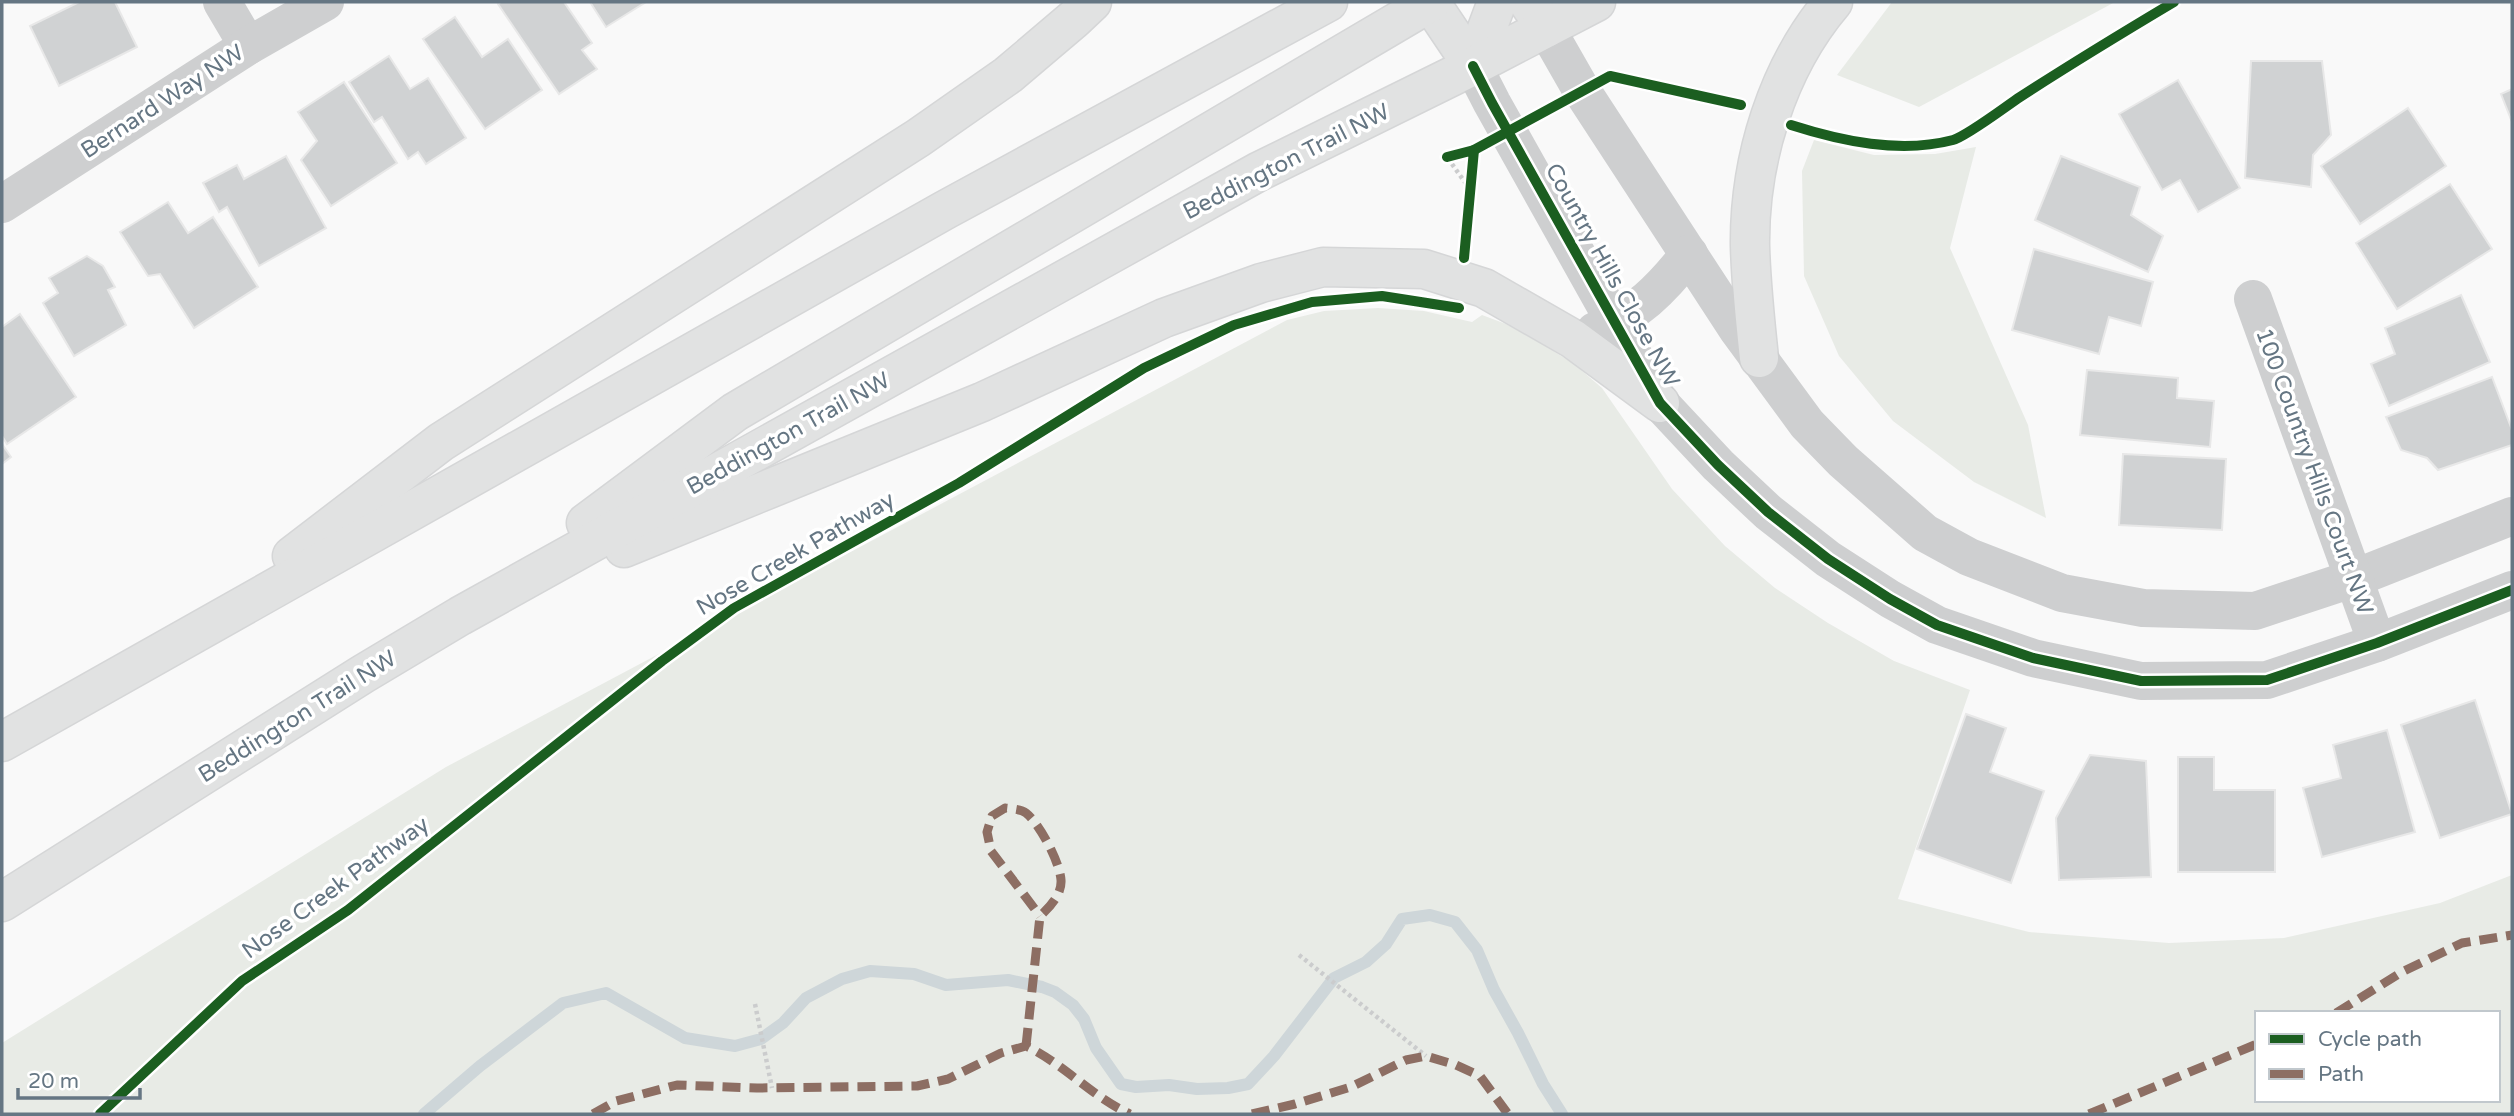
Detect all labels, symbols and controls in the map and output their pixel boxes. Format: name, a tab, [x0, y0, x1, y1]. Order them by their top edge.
street label: Bernard Way NW	[76, 39, 249, 165]
street label: Beddington Trail NW	[1178, 98, 1394, 226]
street label: Country Hills Close NW	[1539, 158, 1685, 393]
street label: 100 Country Hills Court NW	[2249, 324, 2379, 618]
street label: Beddington Trail NW	[682, 366, 895, 501]
street label: Nose Creek Pathway	[691, 486, 900, 622]
street label: Beddington Trail NW	[193, 645, 402, 789]
street label: Nose Creek Pathway	[237, 811, 435, 965]
legend	[2255, 1011, 2500, 1102]
text: Cycle path	[2318, 1027, 2422, 1052]
scale bar	[18, 1056, 140, 1100]
text: Path	[2318, 1062, 2364, 1087]
text: 20 m	[28, 1069, 79, 1094]

